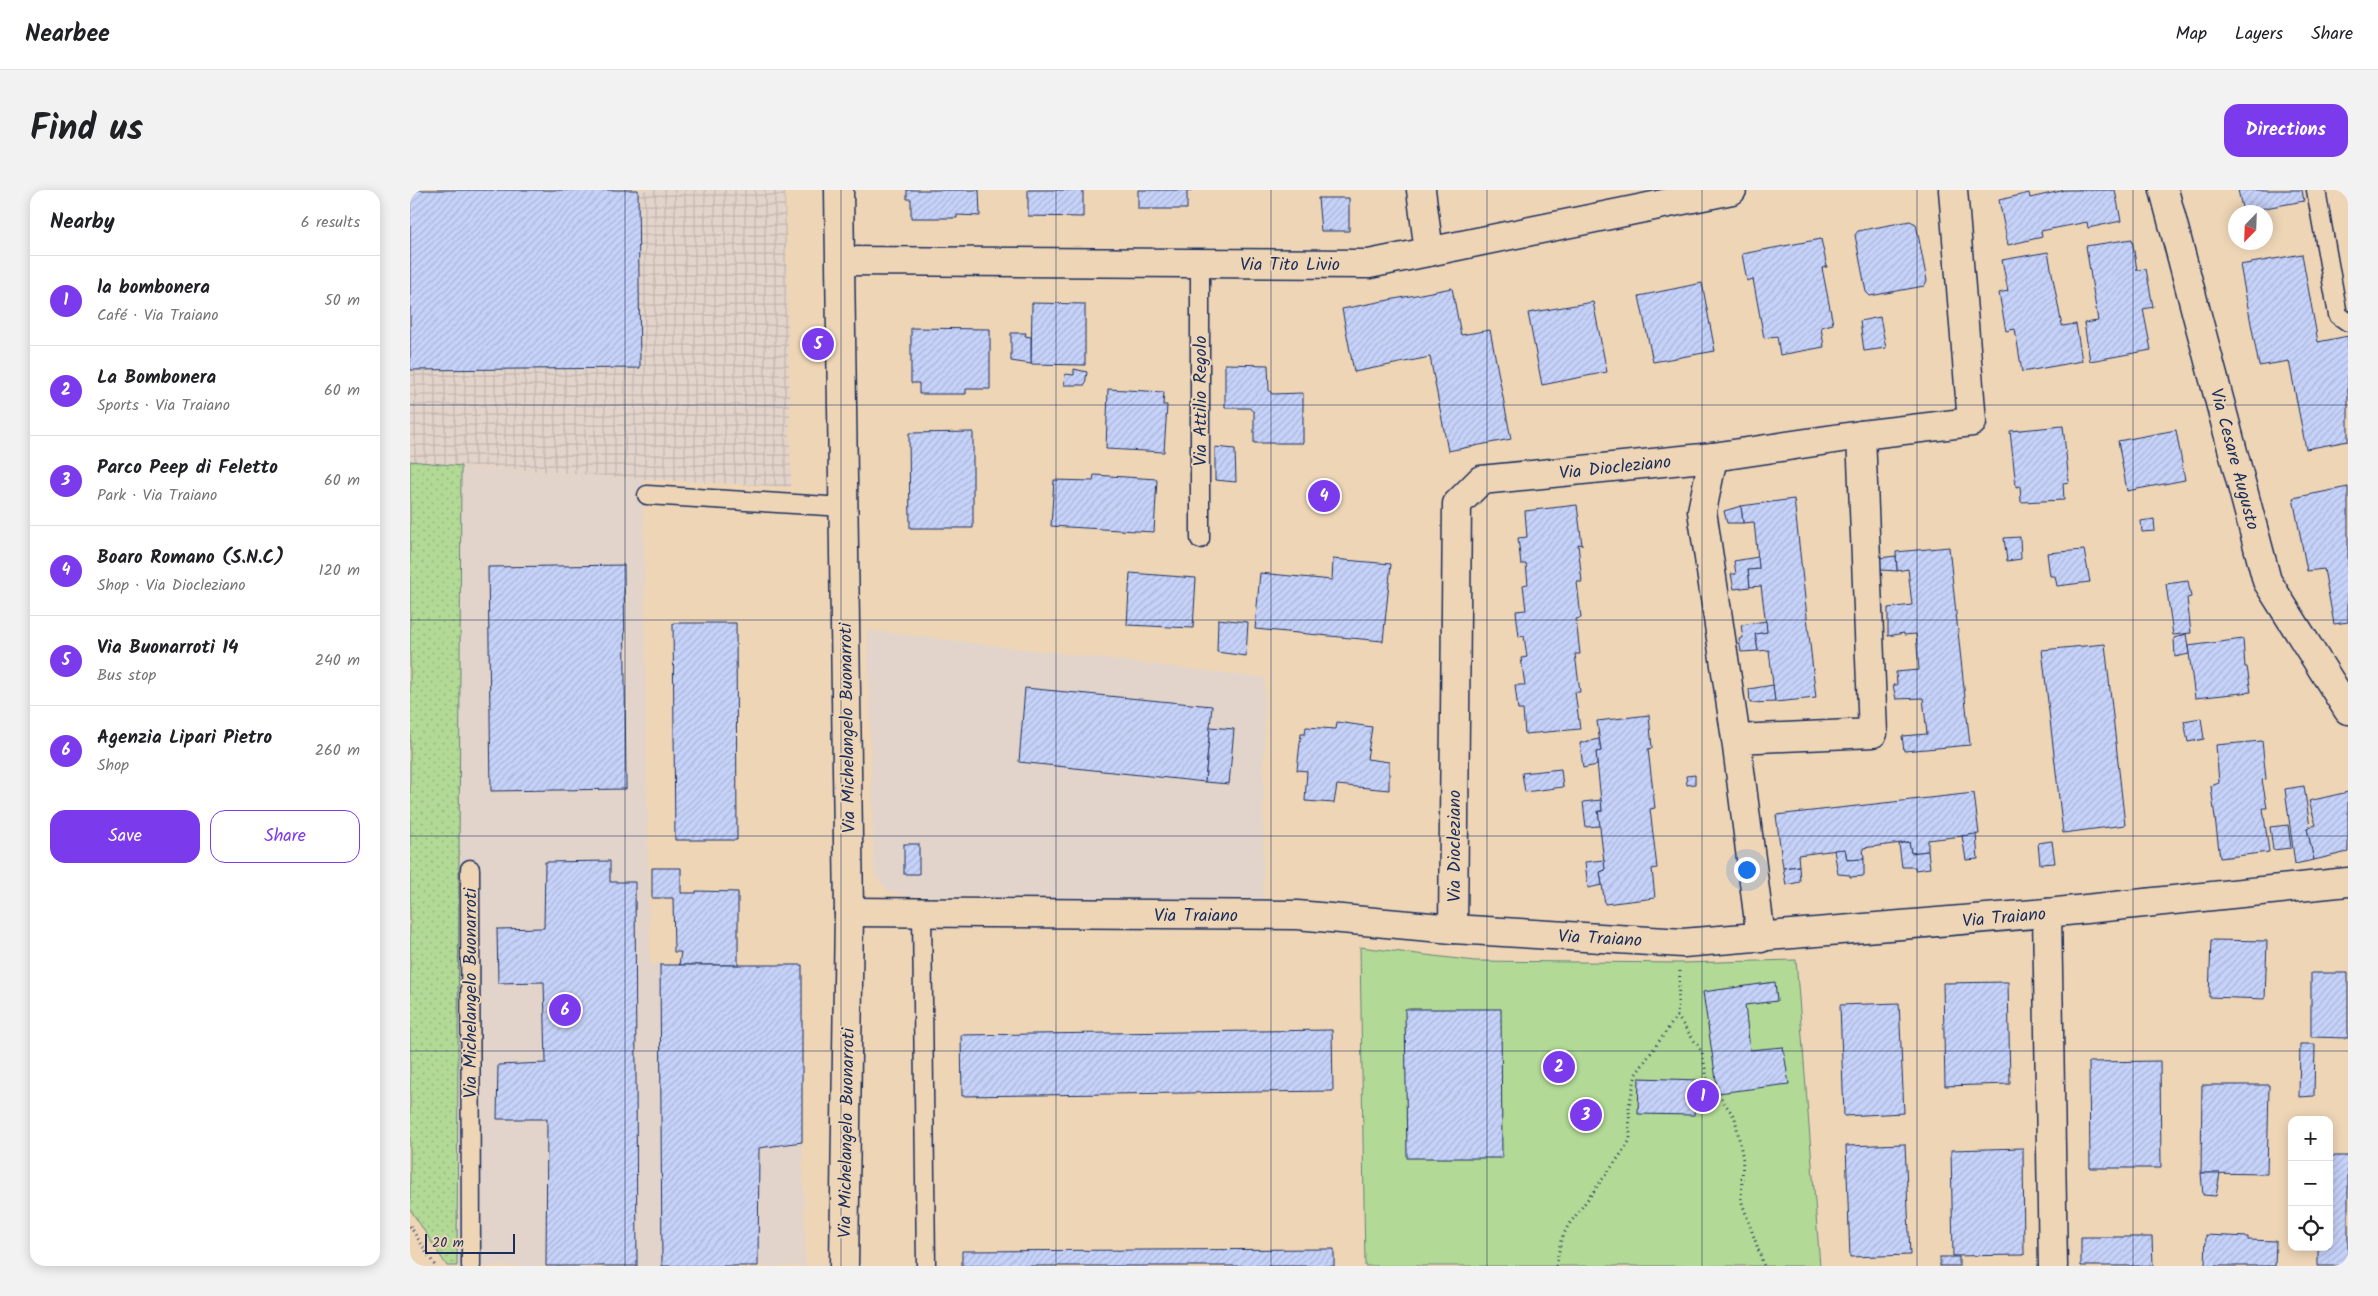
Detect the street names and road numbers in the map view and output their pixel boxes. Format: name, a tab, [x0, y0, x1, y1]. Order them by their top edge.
street label: Via Tito Livio	[1240, 251, 1340, 280]
street label: Via Attilio Regolo	[1187, 336, 1216, 466]
street label: Via Cesare Augusto	[2201, 385, 2266, 533]
street label: Via Diocleziano	[1558, 448, 1673, 489]
street label: Via Michelangelo Buonarroti	[832, 622, 865, 833]
street label: Via Diocleziano	[1441, 790, 1470, 902]
street label: Via Michelangelo Buonarroti	[457, 887, 486, 1098]
street label: Via Traiano	[1961, 900, 2047, 937]
street label: Via Traiano	[1154, 902, 1238, 931]
street label: Via Traiano	[1557, 923, 1643, 956]
street label: Via Michelangelo Buonarroti	[831, 1027, 864, 1238]

